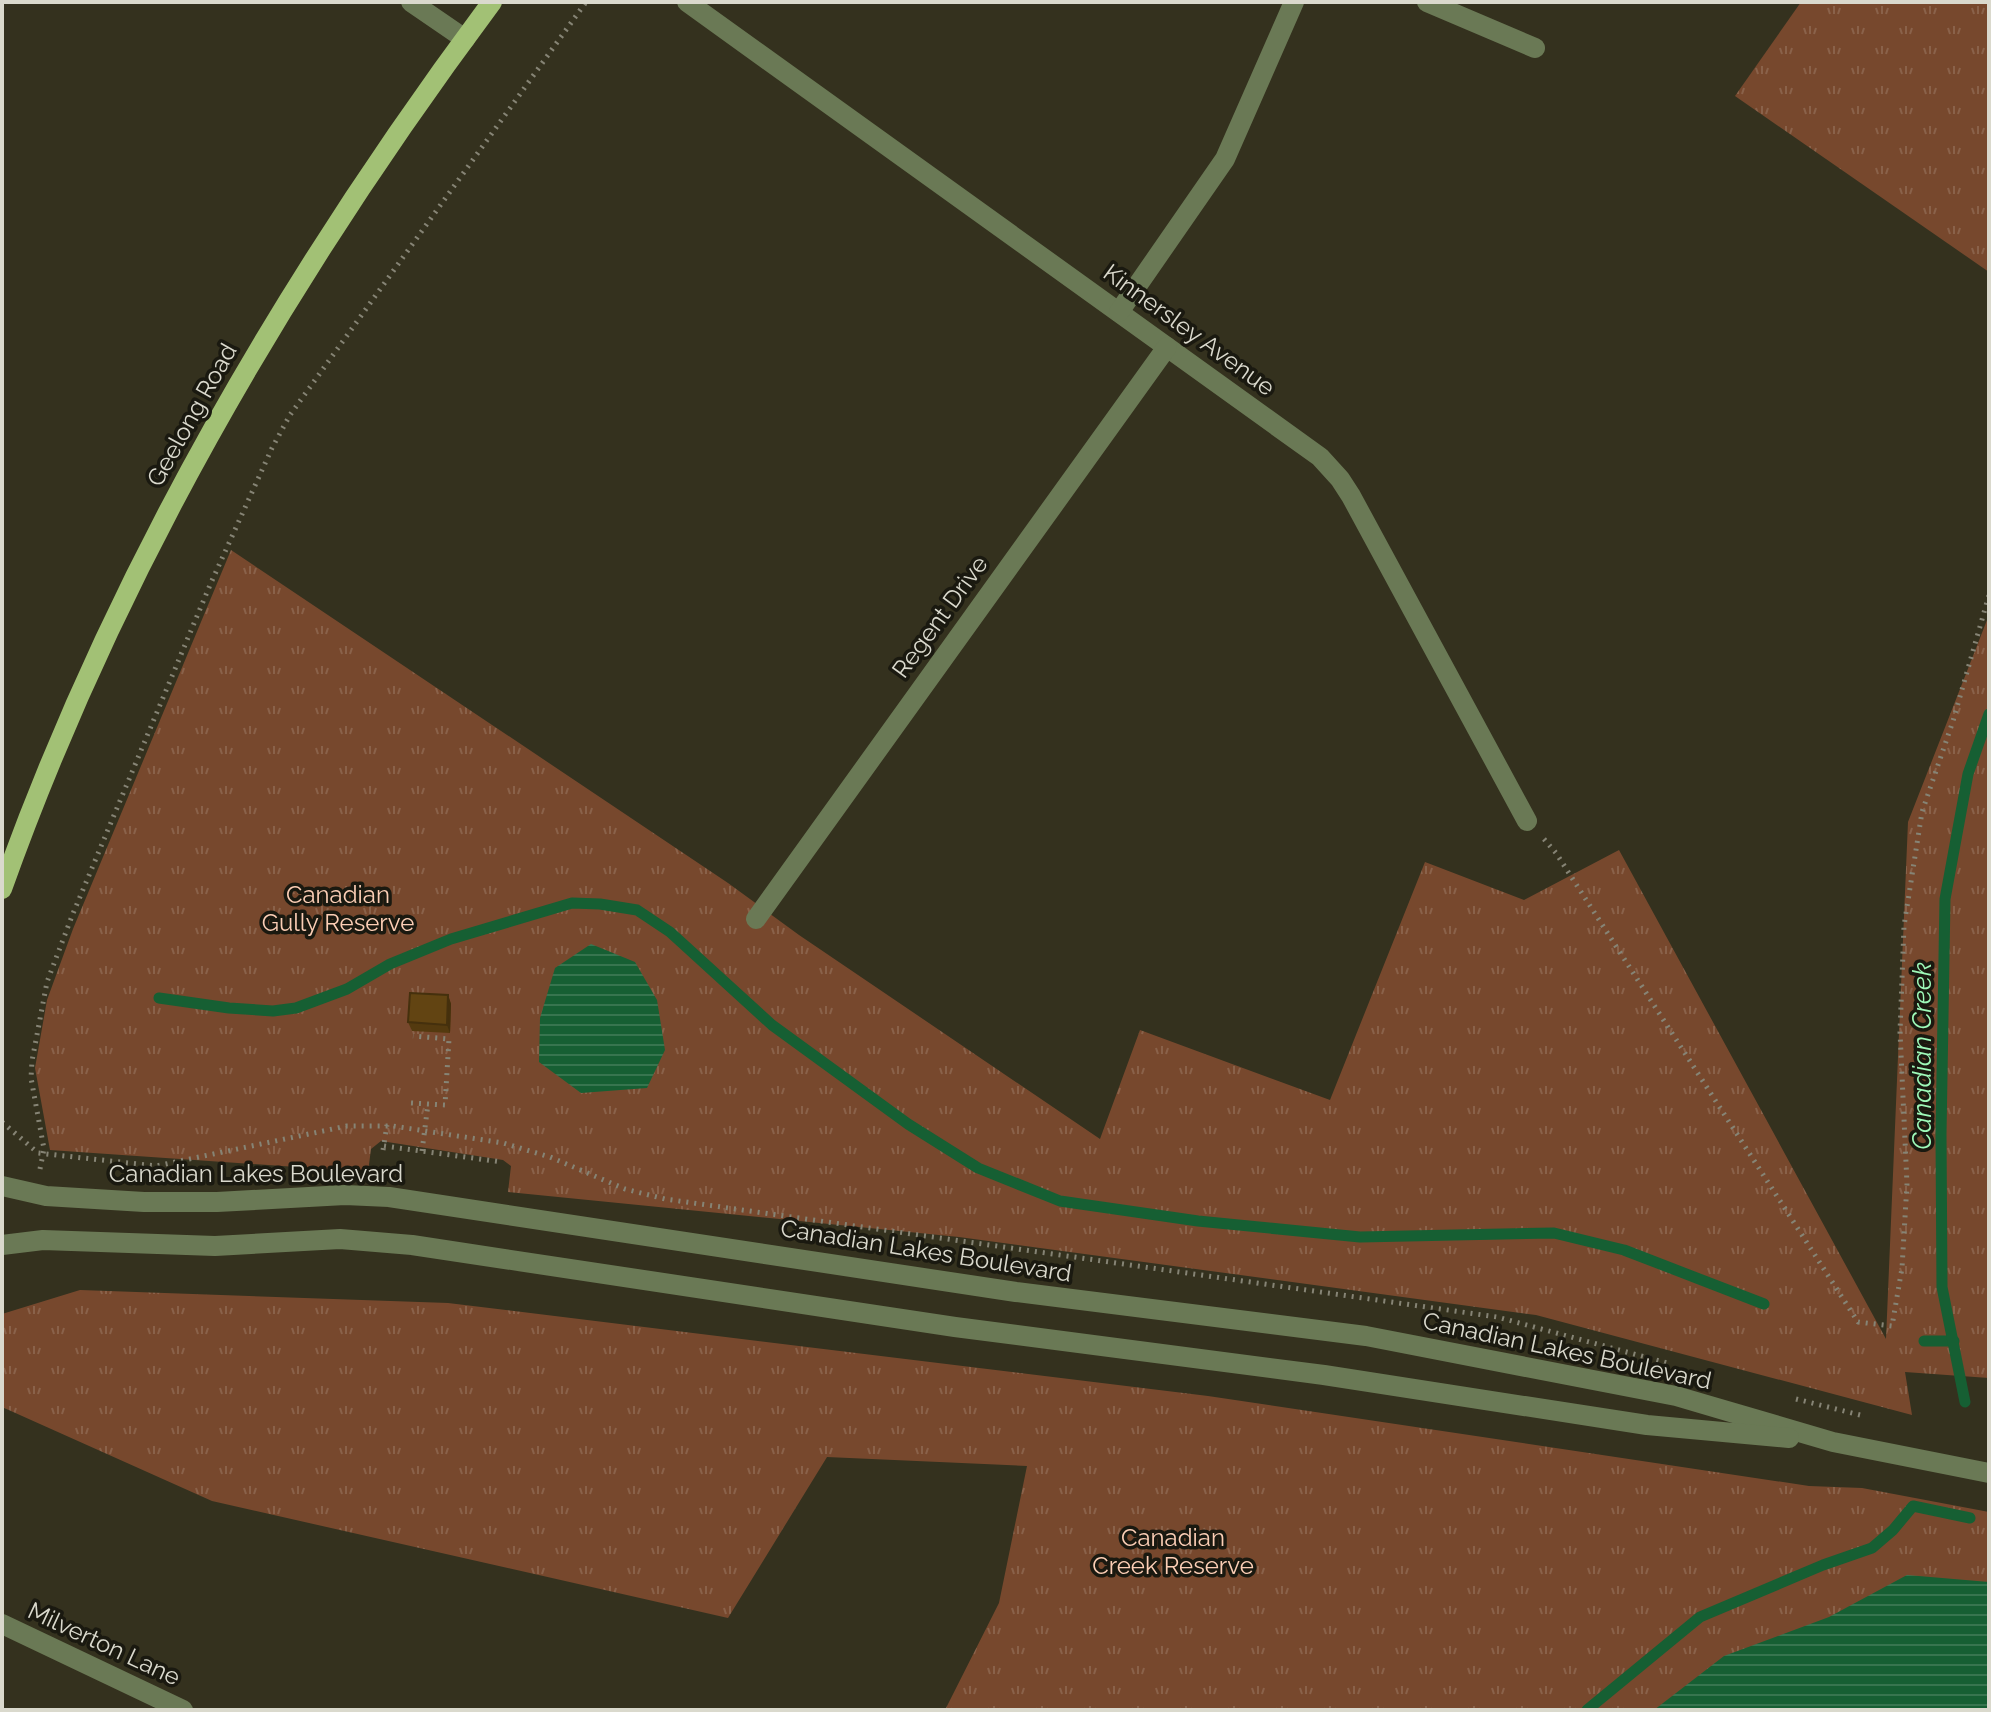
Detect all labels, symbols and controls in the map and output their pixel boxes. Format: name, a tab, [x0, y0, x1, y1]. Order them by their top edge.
street label: Kinnersley Avenue	[1098, 258, 1281, 402]
street label: Geelong Road	[140, 338, 243, 491]
street label: Regent Drive	[886, 550, 994, 683]
park label: Canadian Gully Reserve	[262, 880, 414, 937]
water label: Canadian Creek	[1907, 962, 1937, 1150]
street label: Canadian Lakes Boulevard	[109, 1159, 403, 1188]
street label: Canadian Lakes Boulevard	[778, 1213, 1074, 1288]
street label: Canadian Lakes Boulevard	[1420, 1306, 1714, 1395]
park label: Canadian Creek Reserve	[1092, 1523, 1254, 1580]
street label: Milverton Lane	[23, 1596, 185, 1691]

